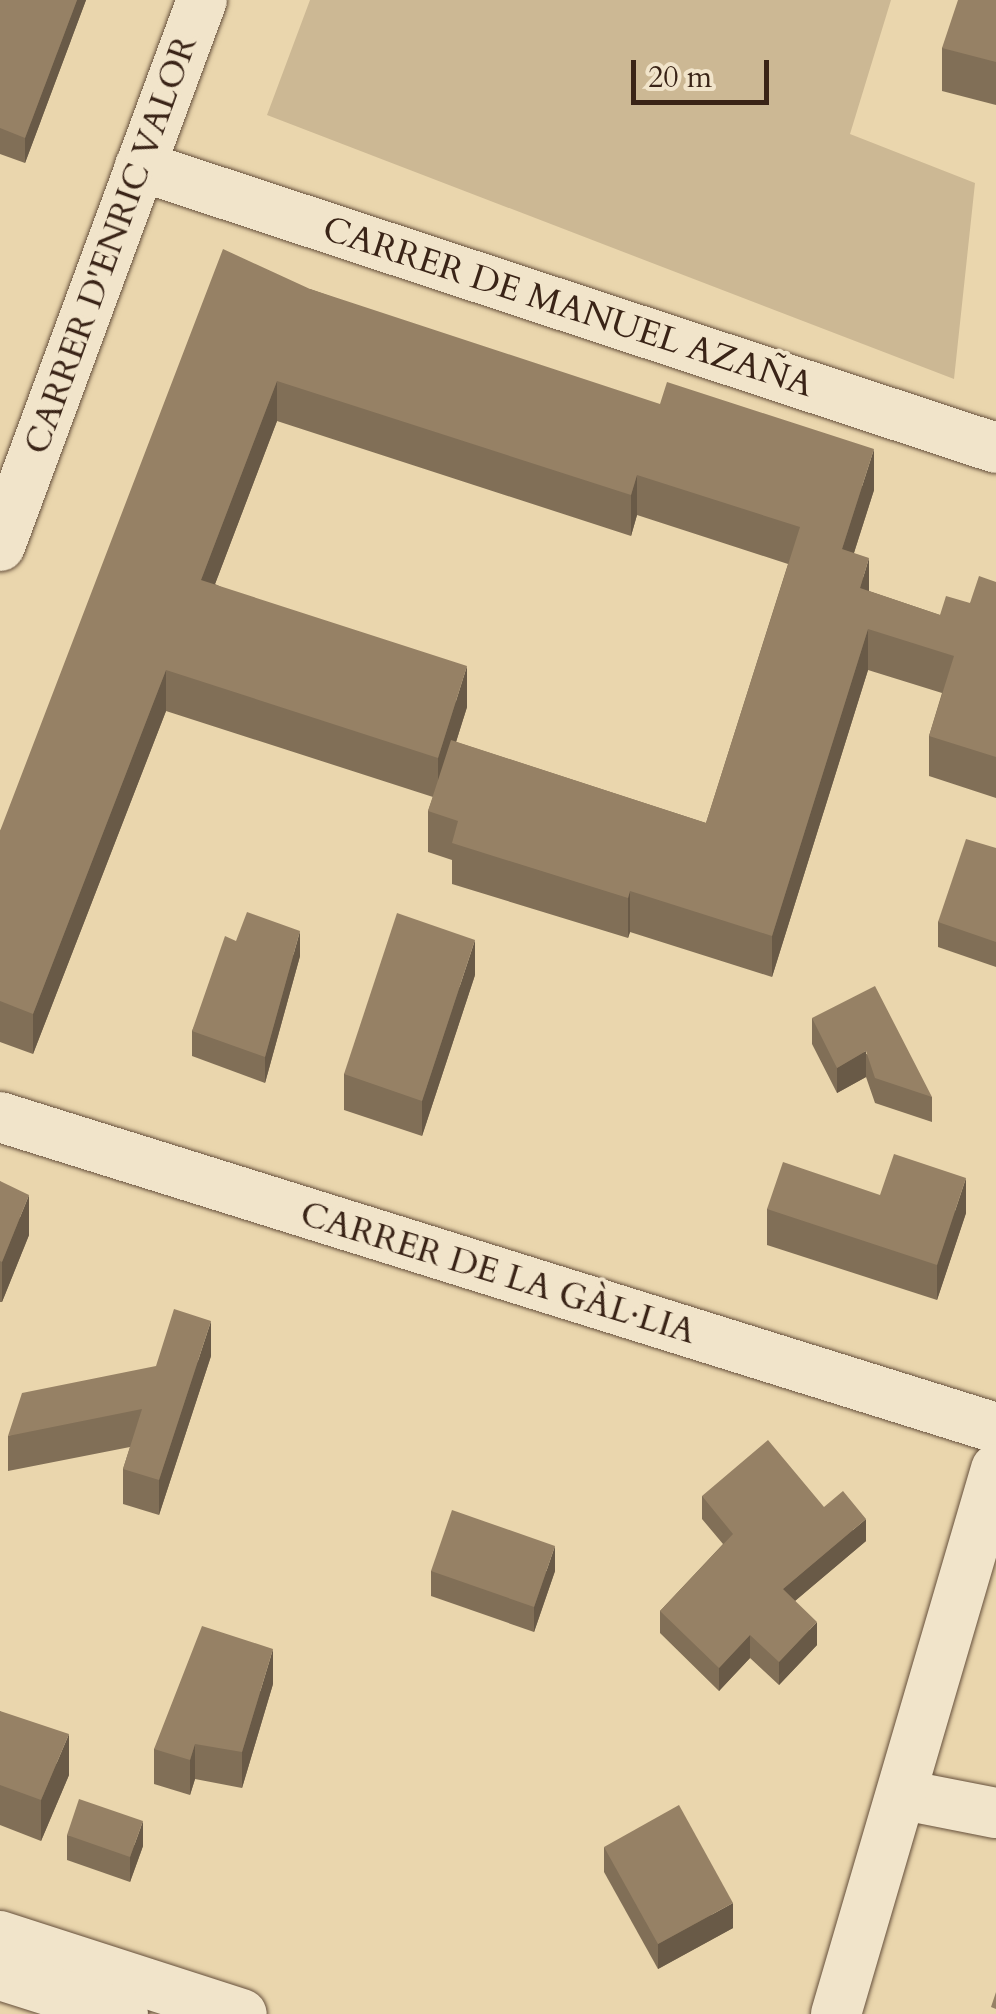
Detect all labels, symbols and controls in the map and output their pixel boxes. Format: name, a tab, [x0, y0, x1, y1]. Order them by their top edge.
street label: CARRER D'ENRIC VALOR	[16, 30, 206, 460]
scale bar	[636, 40, 774, 102]
text: 20 m	[648, 57, 712, 98]
street label: CARRER DE MANUEL AZAÑA	[318, 208, 818, 406]
street label: CARRER DE LA GÀL·LIA	[295, 1193, 701, 1353]

